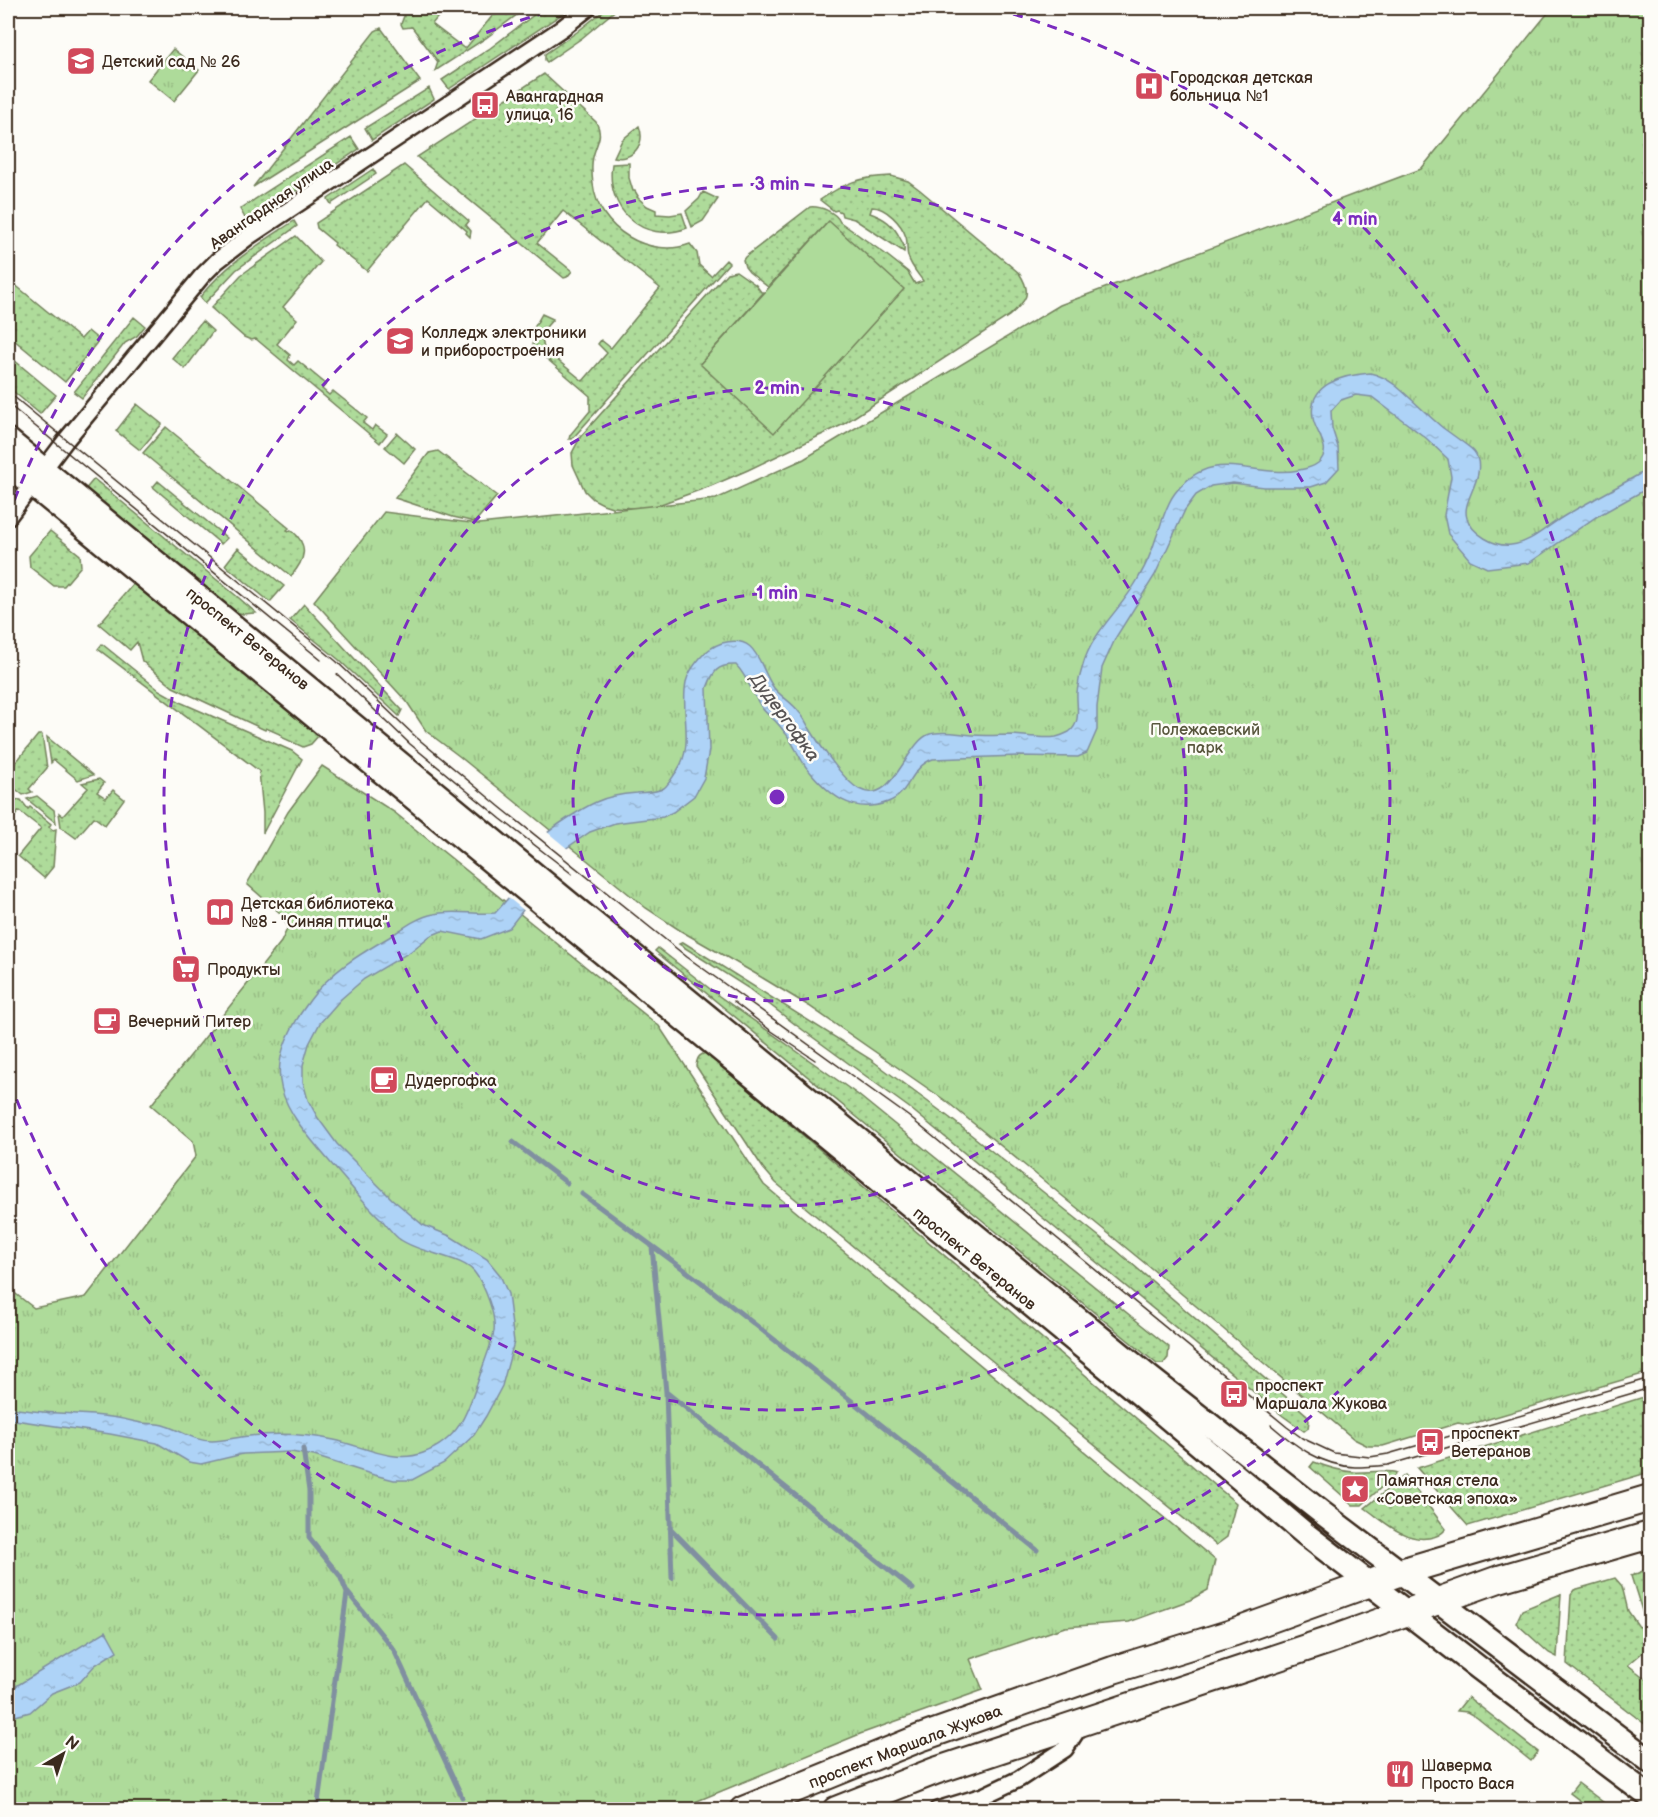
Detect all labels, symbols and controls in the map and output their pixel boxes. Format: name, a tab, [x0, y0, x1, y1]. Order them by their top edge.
school or university icon: Детский сад № 26	[65, 45, 97, 77]
place label: Детский сад № 26	[102, 53, 240, 72]
place label: Городская детская больница №1	[1170, 69, 1313, 106]
hospital icon: Городская детская больница №1	[1133, 70, 1165, 102]
place label: Авангардная улица, 16	[505, 88, 604, 125]
bus stop icon: Авангардная улица, 16	[469, 89, 501, 121]
street label: Авангардная улица	[206, 154, 338, 255]
text: 3 min	[754, 174, 800, 195]
text: 4 min	[1332, 209, 1378, 230]
place label: Колледж электроники и приборостроения	[421, 324, 587, 361]
school or university icon: Колледж электроники и приборостроения	[384, 325, 416, 357]
text: 2 min	[754, 378, 800, 399]
text: 1 min	[756, 583, 798, 604]
street label: проспект Ветеранов	[182, 584, 313, 695]
water label: Дудергофка	[745, 668, 824, 765]
park label: Полежаевский парк	[1150, 721, 1260, 758]
centre of rings	[767, 787, 787, 807]
place label: Детская библиотека №8 - "Синяя птица"	[241, 895, 394, 932]
library icon: Детская библиотека №8 - "Синяя птица"	[204, 896, 236, 928]
supermarket icon: Продукты	[170, 953, 202, 985]
place label: Продукты	[207, 961, 280, 980]
cafe icon: Вечерний Питер	[91, 1005, 123, 1037]
place label: Вечерний Питер	[128, 1013, 251, 1032]
cafe icon: Дудергофка	[368, 1064, 400, 1096]
place label: Дудергофка	[405, 1072, 497, 1091]
street label: проспект Ветеранов	[909, 1204, 1040, 1315]
place label: проспект Маршала Жукова	[1255, 1377, 1388, 1414]
bus stop icon: проспект Маршала Жукова	[1218, 1378, 1250, 1410]
place label: проспект Ветеранов	[1451, 1425, 1531, 1462]
bus stop icon: проспект Ветеранов	[1414, 1426, 1446, 1458]
place label: Памятная стела «Советская эпоха»	[1376, 1472, 1518, 1509]
place icon: Памятная стела «Советская эпоха»	[1339, 1473, 1371, 1505]
street label: проспект Маршала Жукова	[806, 1702, 1005, 1793]
north arrow	[33, 1724, 93, 1784]
text: N	[61, 1732, 82, 1755]
place label: Шаверма Просто Вася	[1421, 1757, 1514, 1794]
restaurant icon: Шаверма Просто Вася	[1384, 1758, 1416, 1790]

